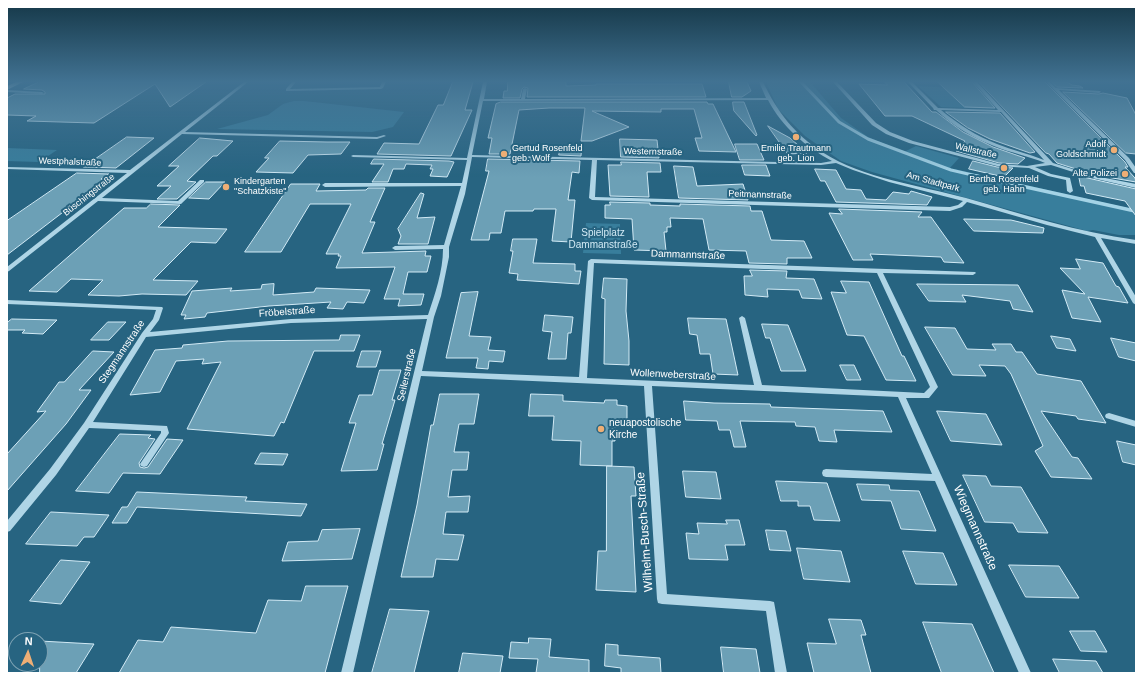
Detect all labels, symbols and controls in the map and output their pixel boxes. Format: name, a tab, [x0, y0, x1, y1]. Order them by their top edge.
marker: Emilie Trautmann geb. Lion	[791, 132, 801, 142]
place label: Adolf Goldschmidt	[1056, 140, 1106, 161]
street label: Wallstraße	[954, 141, 998, 161]
place label: Gertud Rosenfeld geb. Wolf	[512, 144, 583, 165]
place label: Emilie Trautmann geb. Lion	[761, 144, 831, 165]
marker: Adolf Goldschmidt	[1109, 145, 1119, 155]
street label: Westernstraße	[623, 146, 683, 158]
marker: Gertud Rosenfeld geb. Wolf	[499, 149, 509, 159]
street label: Westphalstraße	[38, 156, 102, 168]
marker: Bertha Rosenfeld geb. Hahn	[999, 163, 1009, 173]
place label: Alte Polizei	[1072, 169, 1117, 179]
marker: Alte Polizei	[1120, 169, 1130, 179]
street label: Am Stadtpark	[905, 170, 961, 194]
street label: Büschingstraße	[61, 171, 117, 219]
place label: Bertha Rosenfeld geb. Hahn	[969, 175, 1039, 196]
place label: Kindergarten "Schatzkiste"	[234, 177, 286, 198]
marker: Kindergarten "Schatzkiste"	[221, 182, 231, 192]
street label: Peitmannstraße	[728, 188, 792, 202]
park label: Spielplatz Dammanstraße	[569, 227, 637, 250]
street label: Dammannstraße	[651, 248, 725, 262]
street label: Fröbelstraße	[258, 304, 316, 320]
street label: Stegmannstraße	[96, 318, 148, 386]
street label: Seilerstraße	[395, 347, 419, 403]
street label: Wollenweberstraße	[630, 367, 716, 383]
place label: neuapostolische Kirche	[609, 417, 681, 440]
marker: neuapostolische Kirche	[596, 424, 606, 434]
street label: Wilhelm-Busch-Straße	[634, 472, 656, 592]
street label: Wiegmannstraße	[950, 483, 1000, 573]
north arrow	[8, 632, 48, 672]
text: N	[24, 635, 33, 647]

